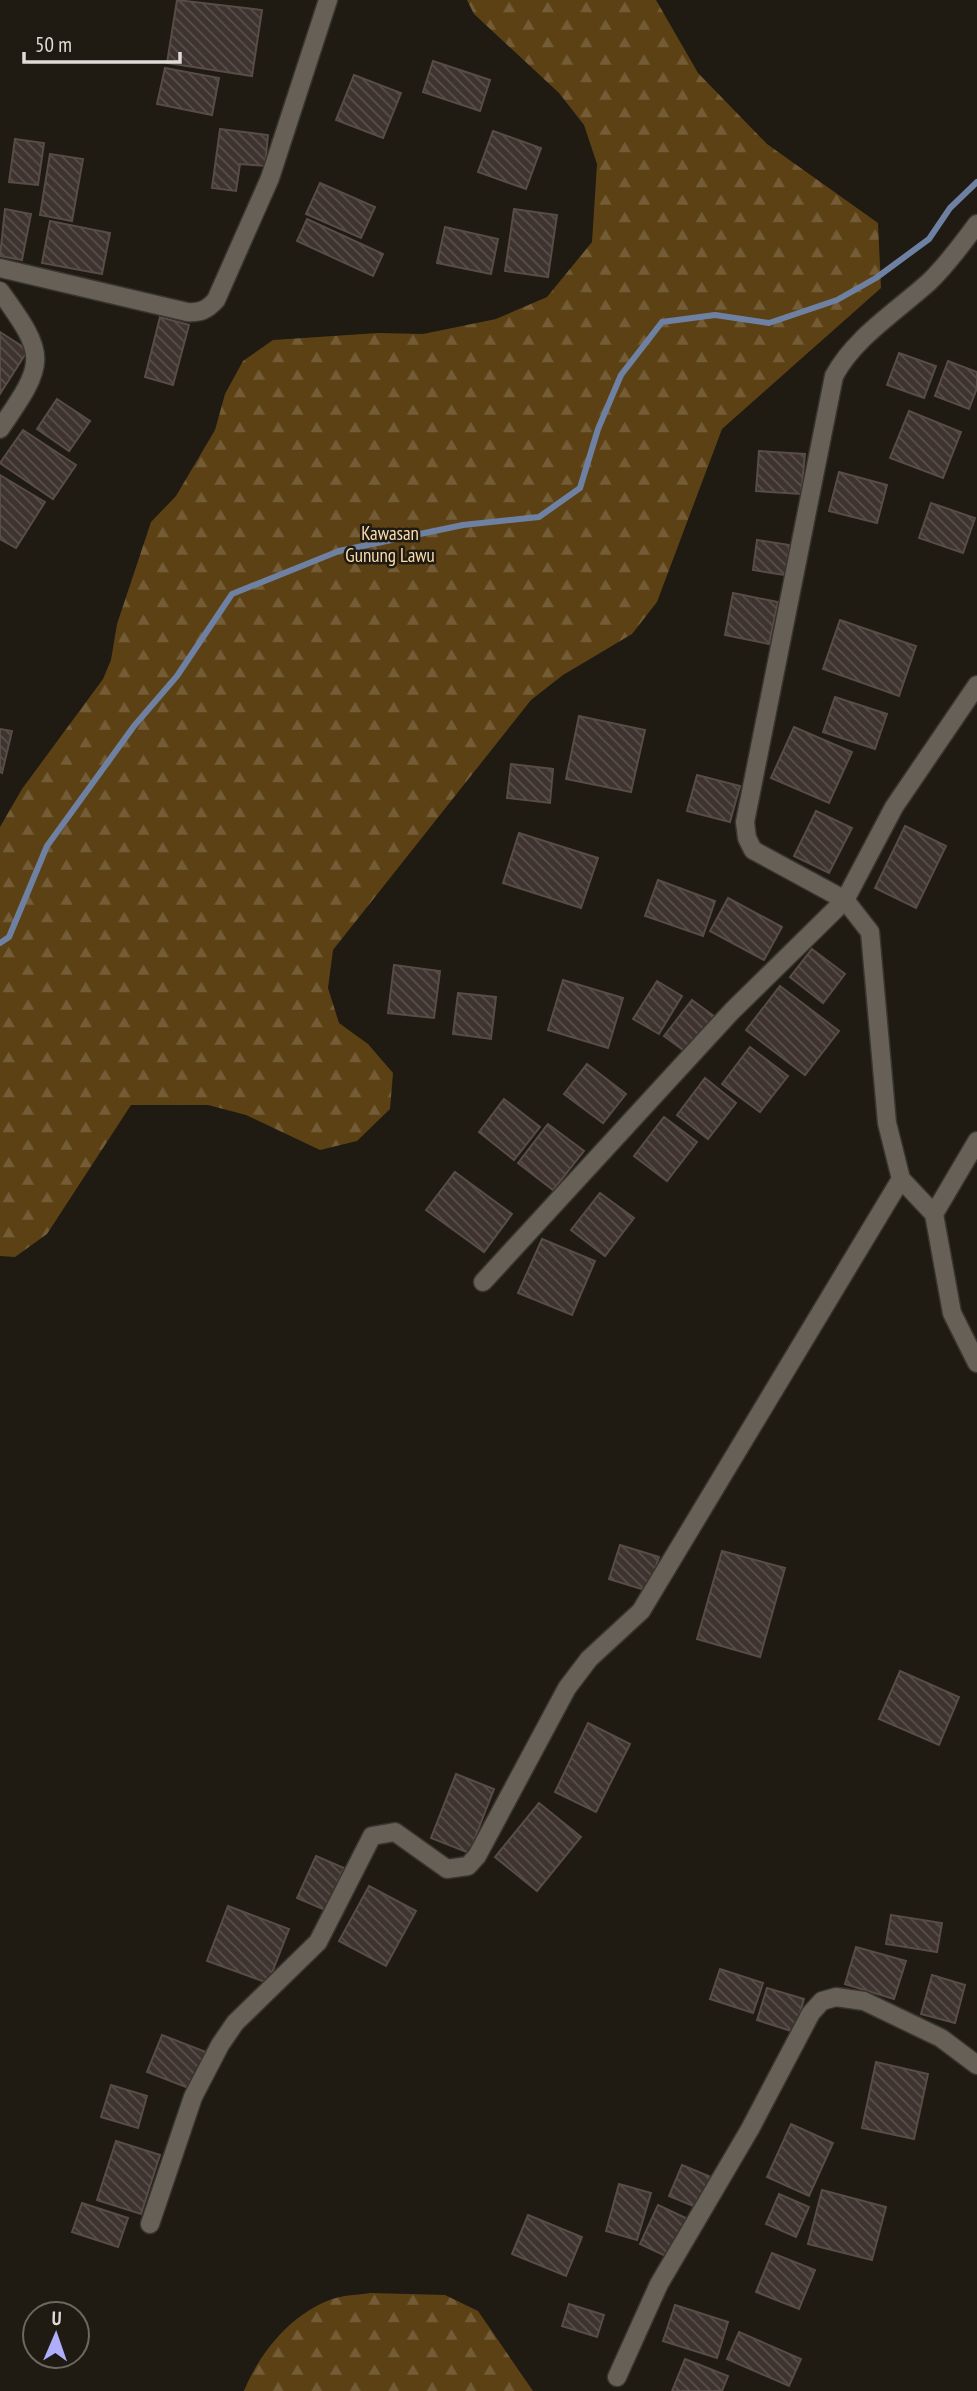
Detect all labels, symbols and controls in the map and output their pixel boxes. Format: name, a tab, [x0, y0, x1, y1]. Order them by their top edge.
scale bar	[24, 21, 180, 65]
text: 50 m	[35, 31, 72, 58]
park label: Kawasan Gunung Lawu	[345, 521, 435, 567]
north arrow	[21, 2300, 91, 2370]
text: U	[51, 2306, 62, 2330]

